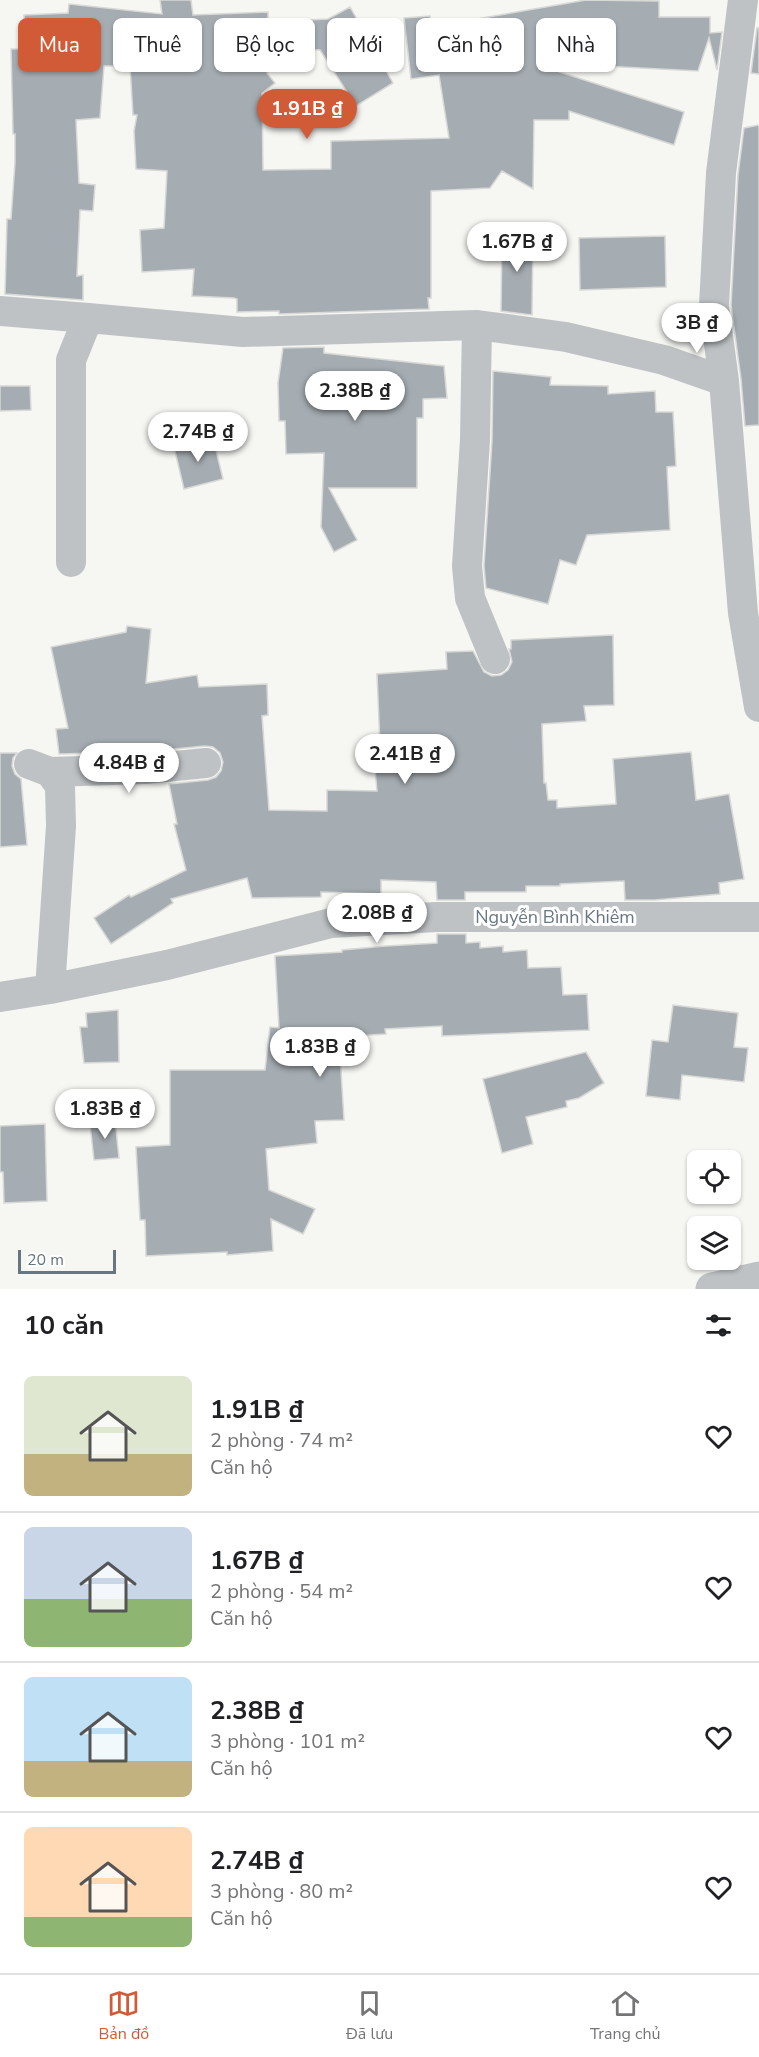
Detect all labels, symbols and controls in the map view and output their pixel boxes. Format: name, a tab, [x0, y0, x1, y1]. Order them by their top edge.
chip: Mua	[18, 18, 101, 72]
chip: Thuê	[113, 18, 202, 72]
chip: Bộ lọc	[214, 18, 315, 72]
chip: Mới	[327, 18, 404, 72]
chip: Căn hộ	[416, 18, 524, 72]
chip: Nhà	[536, 18, 616, 72]
pin: 1.91B ₫	[252, 89, 362, 140]
text: 1.91B ₫	[271, 95, 343, 122]
pin: 1.67B ₫	[462, 222, 572, 273]
text: 1.67B ₫	[481, 228, 553, 255]
pin: 3B ₫	[661, 303, 733, 354]
text: 3B ₫	[675, 309, 719, 336]
pin: 2.38B ₫	[300, 371, 410, 422]
text: 2.38B ₫	[319, 377, 391, 404]
pin: 2.74B ₫	[143, 412, 253, 463]
text: 2.74B ₫	[162, 418, 234, 445]
pin: 2.41B ₫	[350, 734, 460, 785]
text: 2.41B ₫	[369, 740, 441, 767]
pin: 4.84B ₫	[74, 743, 184, 794]
text: 4.84B ₫	[93, 749, 165, 776]
pin: 2.08B ₫	[322, 893, 432, 944]
text: 2.08B ₫	[341, 899, 413, 926]
street label: Nguyễn Bình Khiêm	[475, 905, 635, 929]
pin: 1.83B ₫	[265, 1027, 375, 1078]
text: 1.83B ₫	[284, 1033, 356, 1060]
pin: 1.83B ₫	[50, 1089, 160, 1140]
text: 1.83B ₫	[69, 1095, 141, 1122]
map controls	[687, 1150, 741, 1270]
button: locate	[687, 1150, 741, 1204]
button: layers	[687, 1216, 741, 1270]
scale bar	[18, 1247, 116, 1274]
text: 20 m	[27, 1249, 64, 1271]
text: 10 căn	[24, 1308, 104, 1343]
icon: filters	[702, 1309, 735, 1342]
text: 1.91B ₫	[210, 1392, 304, 1427]
icon: home	[72, 1400, 144, 1472]
icon: heart	[702, 1420, 735, 1453]
text: 2 phòng · 74 m²	[210, 1427, 353, 1454]
text: Căn hộ	[210, 1454, 273, 1481]
text: 1.67B ₫	[210, 1543, 304, 1578]
icon: home	[72, 1551, 144, 1623]
icon: heart	[702, 1571, 735, 1604]
text: 2 phòng · 54 m²	[210, 1578, 353, 1605]
text: Căn hộ	[210, 1605, 273, 1632]
text: 2.38B ₫	[210, 1693, 304, 1728]
icon: home	[72, 1701, 144, 1773]
icon: heart	[702, 1721, 735, 1754]
text: 3 phòng · 101 m²	[210, 1728, 365, 1755]
text: Căn hộ	[210, 1755, 273, 1782]
text: 2.74B ₫	[210, 1843, 304, 1878]
icon: home	[72, 1851, 144, 1923]
icon: heart	[702, 1871, 735, 1904]
text: 3 phòng · 80 m²	[210, 1878, 353, 1905]
text: Căn hộ	[210, 1905, 273, 1932]
tab: Bản đồ	[98, 1987, 149, 2045]
tab: Đã lưu	[346, 1987, 393, 2045]
tab: Trang chủ	[590, 1987, 661, 2045]

